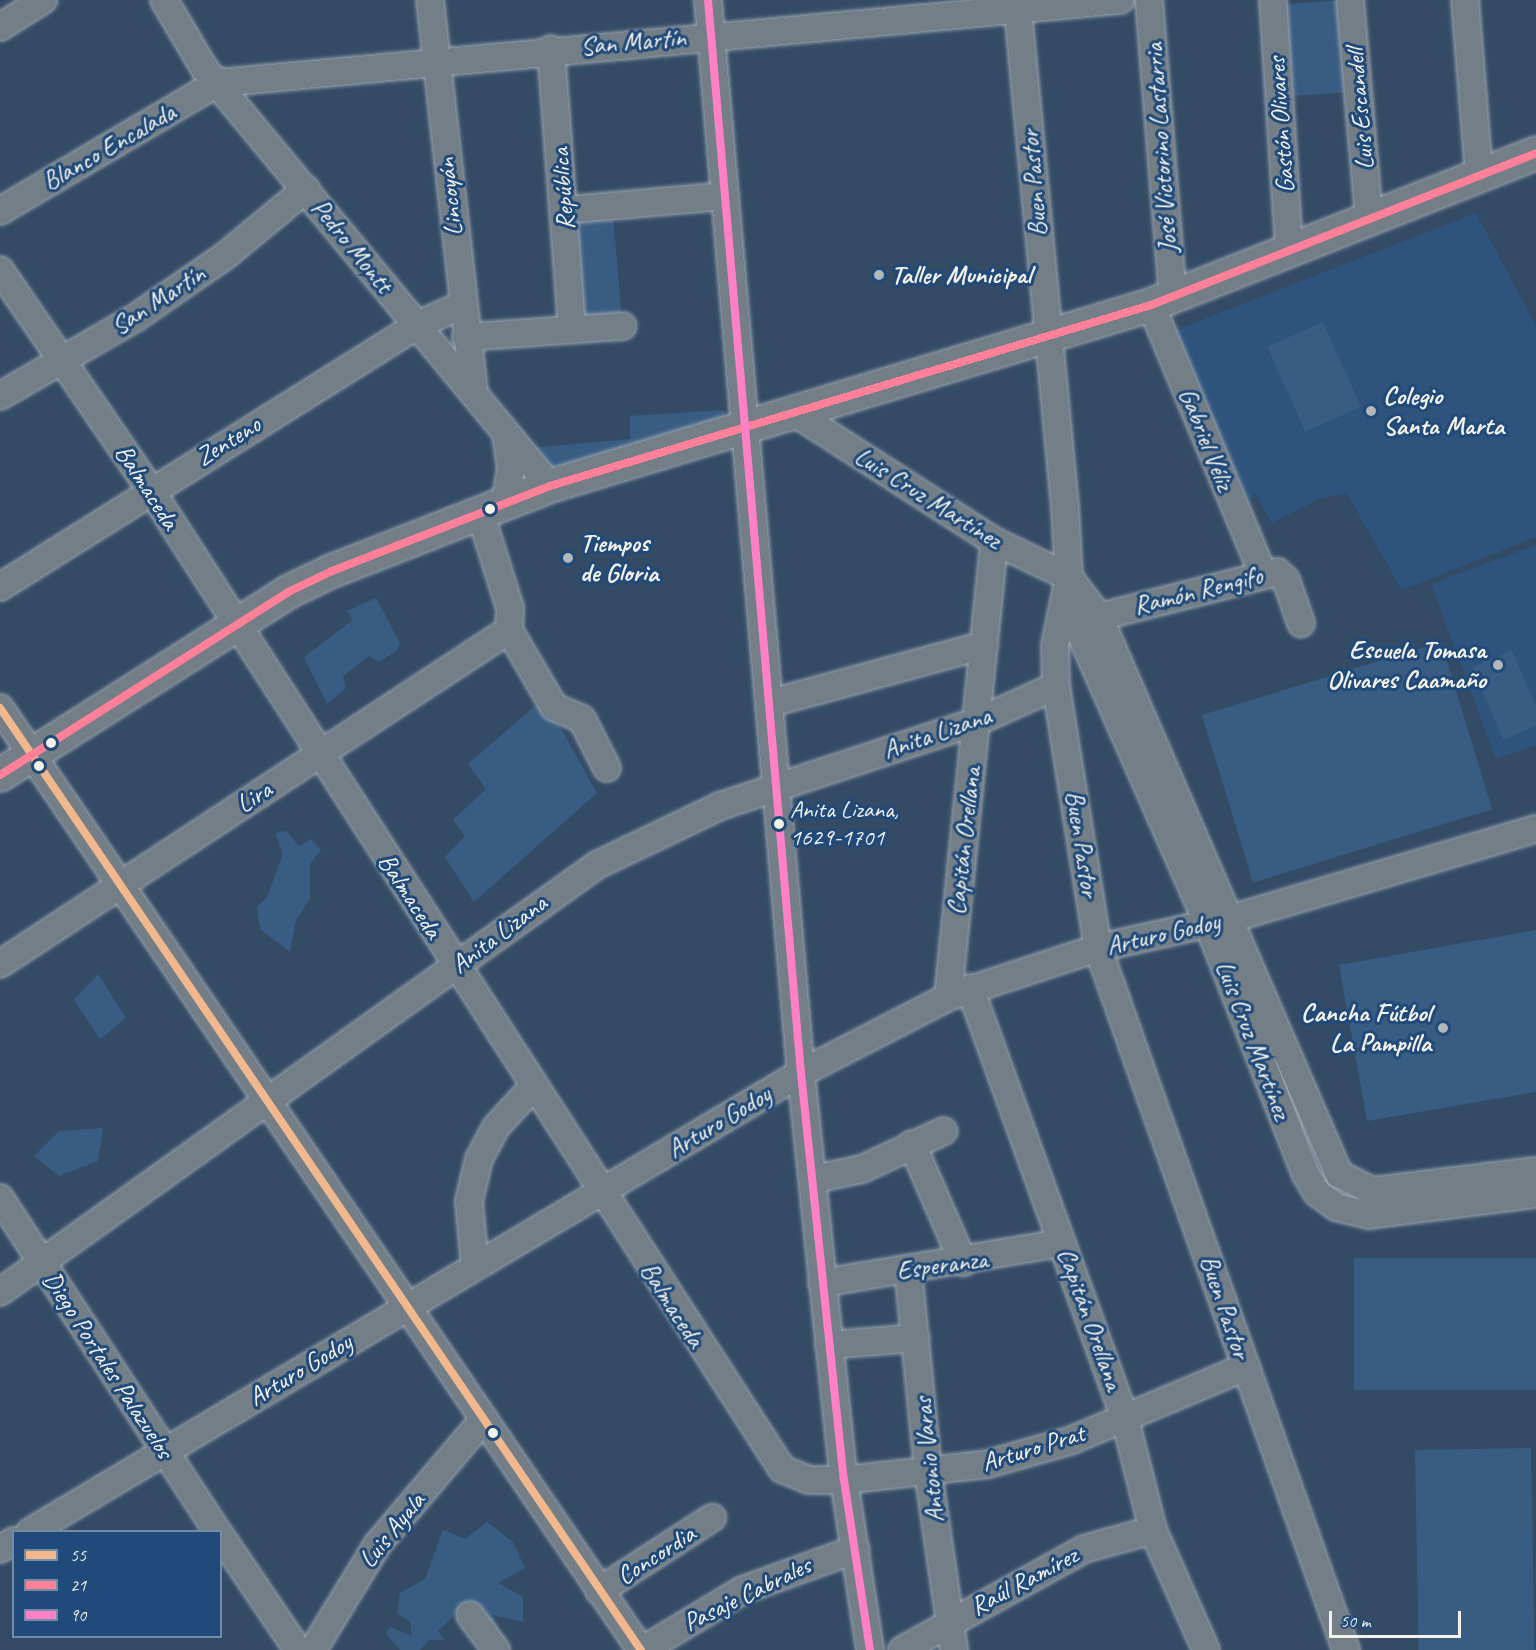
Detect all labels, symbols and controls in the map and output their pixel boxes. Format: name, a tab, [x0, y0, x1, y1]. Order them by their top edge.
street label: San Martín	[579, 22, 687, 62]
street label: José Victorino Lastarria	[1138, 41, 1184, 255]
street label: Luis Escandell	[1339, 47, 1381, 171]
street label: Gastón Olivares	[1261, 56, 1301, 194]
street label: Blanco Encalada	[37, 96, 181, 198]
street label: Buen Pastor	[1014, 128, 1054, 238]
street label: República	[545, 147, 581, 231]
street label: Lincoyán	[430, 157, 470, 237]
street label: Pedro Montt	[305, 193, 399, 299]
street label: San Martín	[105, 258, 211, 342]
place label: Taller Municipal	[891, 259, 1032, 291]
marker: Taller Municipal	[872, 268, 886, 282]
place label: Colegio Santa Marta	[1383, 380, 1504, 442]
street label: Gabriel Véliz	[1171, 383, 1241, 495]
marker: Colegio Santa Marta	[1364, 404, 1378, 418]
street label: Zenteno	[190, 409, 266, 473]
street label: Balmaceda	[108, 439, 186, 535]
street label: Luis Cruz Martínez	[849, 441, 1007, 555]
unlabelled marker	[484, 503, 496, 515]
place label: Tiempos de Gloria	[580, 527, 658, 588]
marker: Tiempos de Gloria	[561, 551, 575, 565]
street label: Ramón Rengifo	[1130, 560, 1266, 622]
place label: Escuela Tomasa Olivares Caamaño	[1328, 634, 1486, 696]
marker: Escuela Tomasa Olivares Caamaño	[1491, 658, 1505, 672]
street label: Anita Lizana	[879, 700, 995, 766]
unlabelled marker	[45, 737, 57, 749]
unlabelled marker	[33, 760, 45, 772]
street label: Capitán Orellana	[941, 765, 987, 917]
street label: Lira	[230, 774, 278, 820]
street label: Buen Pastor	[1058, 788, 1106, 900]
place label: Anita Lizana, 1629-1701	[790, 796, 898, 852]
marker: Anita Lizana, 1629-1701	[773, 818, 785, 830]
street label: Balmaceda	[371, 848, 449, 944]
street label: Anita Lizana	[445, 888, 553, 980]
street label: Arturo Godoy	[1103, 906, 1223, 962]
street label: Luis Cruz Martínez	[1209, 957, 1297, 1123]
place label: Cancha Fútbol La Pampilla	[1301, 997, 1431, 1058]
marker: Cancha Fútbol La Pampilla	[1436, 1021, 1450, 1035]
street label: Arturo Godoy	[662, 1079, 776, 1165]
street label: Esperanza	[895, 1243, 989, 1287]
street label: Capitán Orellana	[1050, 1244, 1130, 1394]
street label: Buen Pastor	[1193, 1251, 1257, 1363]
street label: Balmaceda	[633, 1257, 711, 1353]
street label: Diego Portales Palazuelos	[36, 1266, 180, 1464]
street label: Arturo Godoy	[243, 1327, 357, 1413]
street label: Antonio Varas	[907, 1396, 951, 1524]
street label: Arturo Prat	[978, 1418, 1088, 1478]
unlabelled marker	[487, 1427, 499, 1439]
street label: Luis Ayala	[352, 1486, 432, 1574]
street label: Concordia	[611, 1518, 701, 1592]
legend	[12, 1530, 222, 1638]
street label: Raúl Ramírez	[966, 1540, 1082, 1622]
text: 55	[70, 1544, 86, 1566]
street label: Pasaje Cabrales	[678, 1550, 816, 1638]
text: 21	[70, 1574, 86, 1596]
scale bar	[1332, 1599, 1464, 1637]
text: 90	[70, 1604, 86, 1626]
text: 50 m	[1340, 1610, 1371, 1632]

